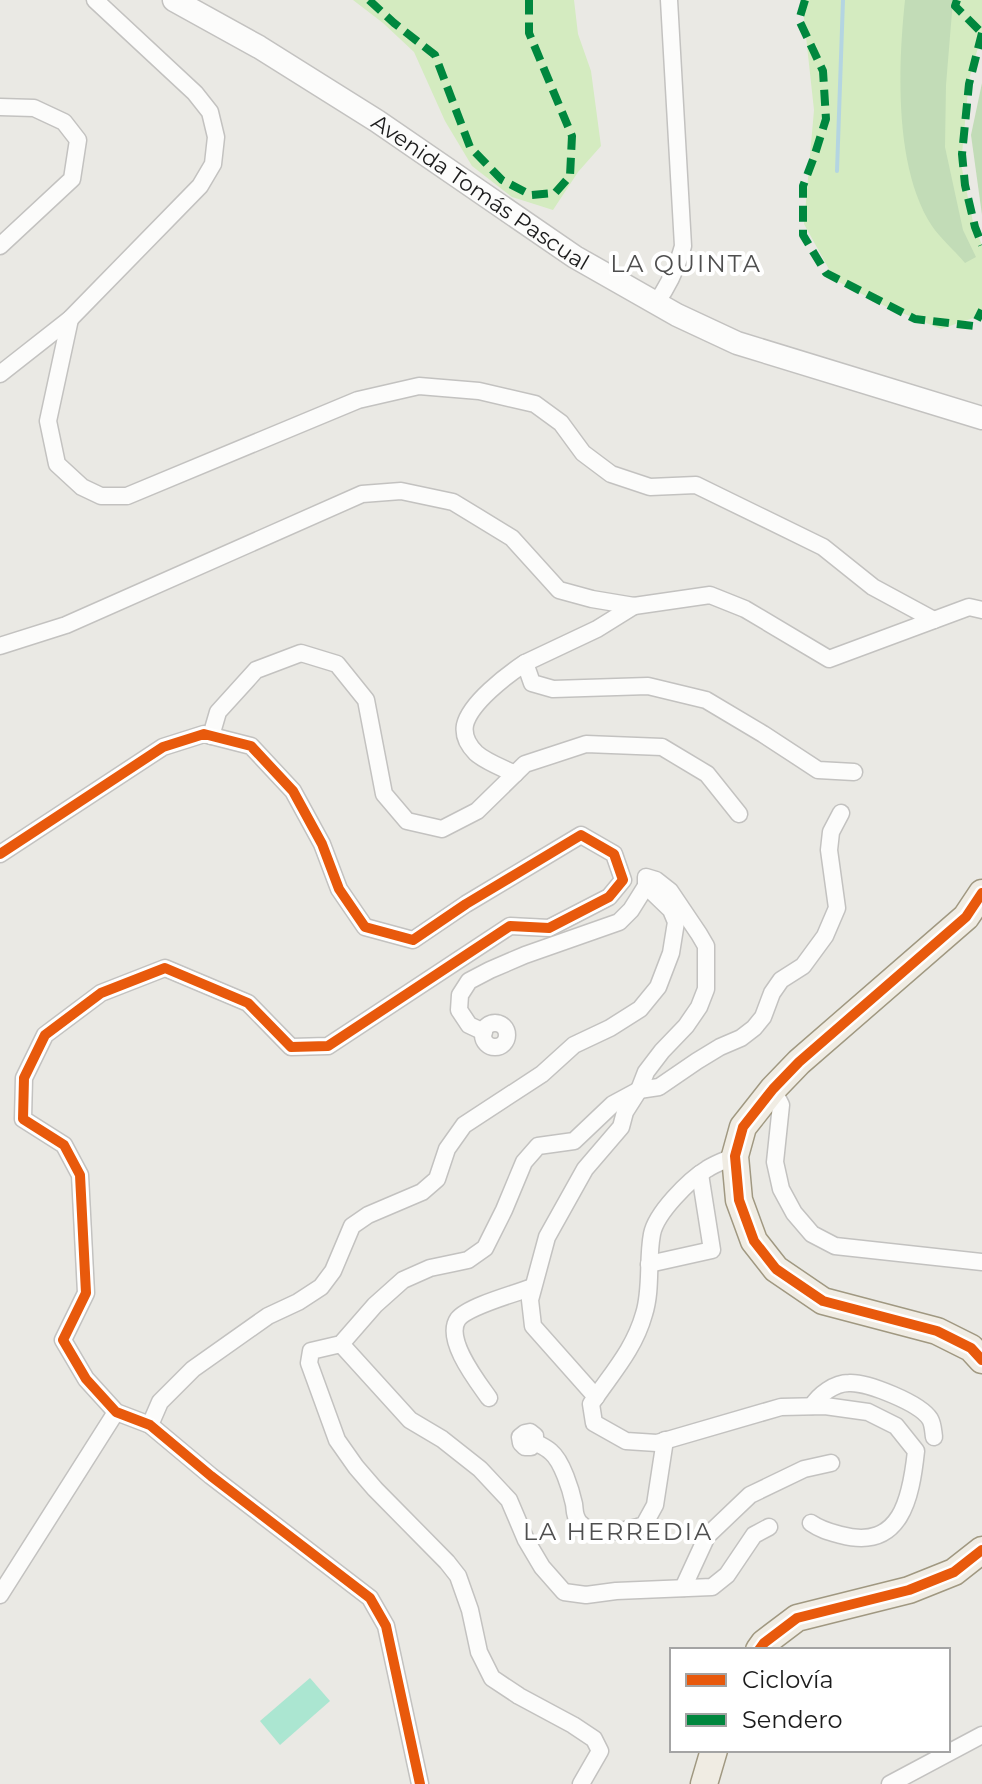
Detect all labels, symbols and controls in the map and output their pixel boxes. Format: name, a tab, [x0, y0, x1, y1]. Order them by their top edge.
street label: Avenida Tomás Pascual	[367, 108, 594, 276]
district label: LA QUINTA	[610, 249, 762, 278]
district label: LA HERREDIA	[523, 1517, 713, 1546]
legend	[670, 1648, 950, 1752]
text: Ciclovía	[742, 1665, 834, 1694]
text: Sendero	[742, 1705, 843, 1734]

